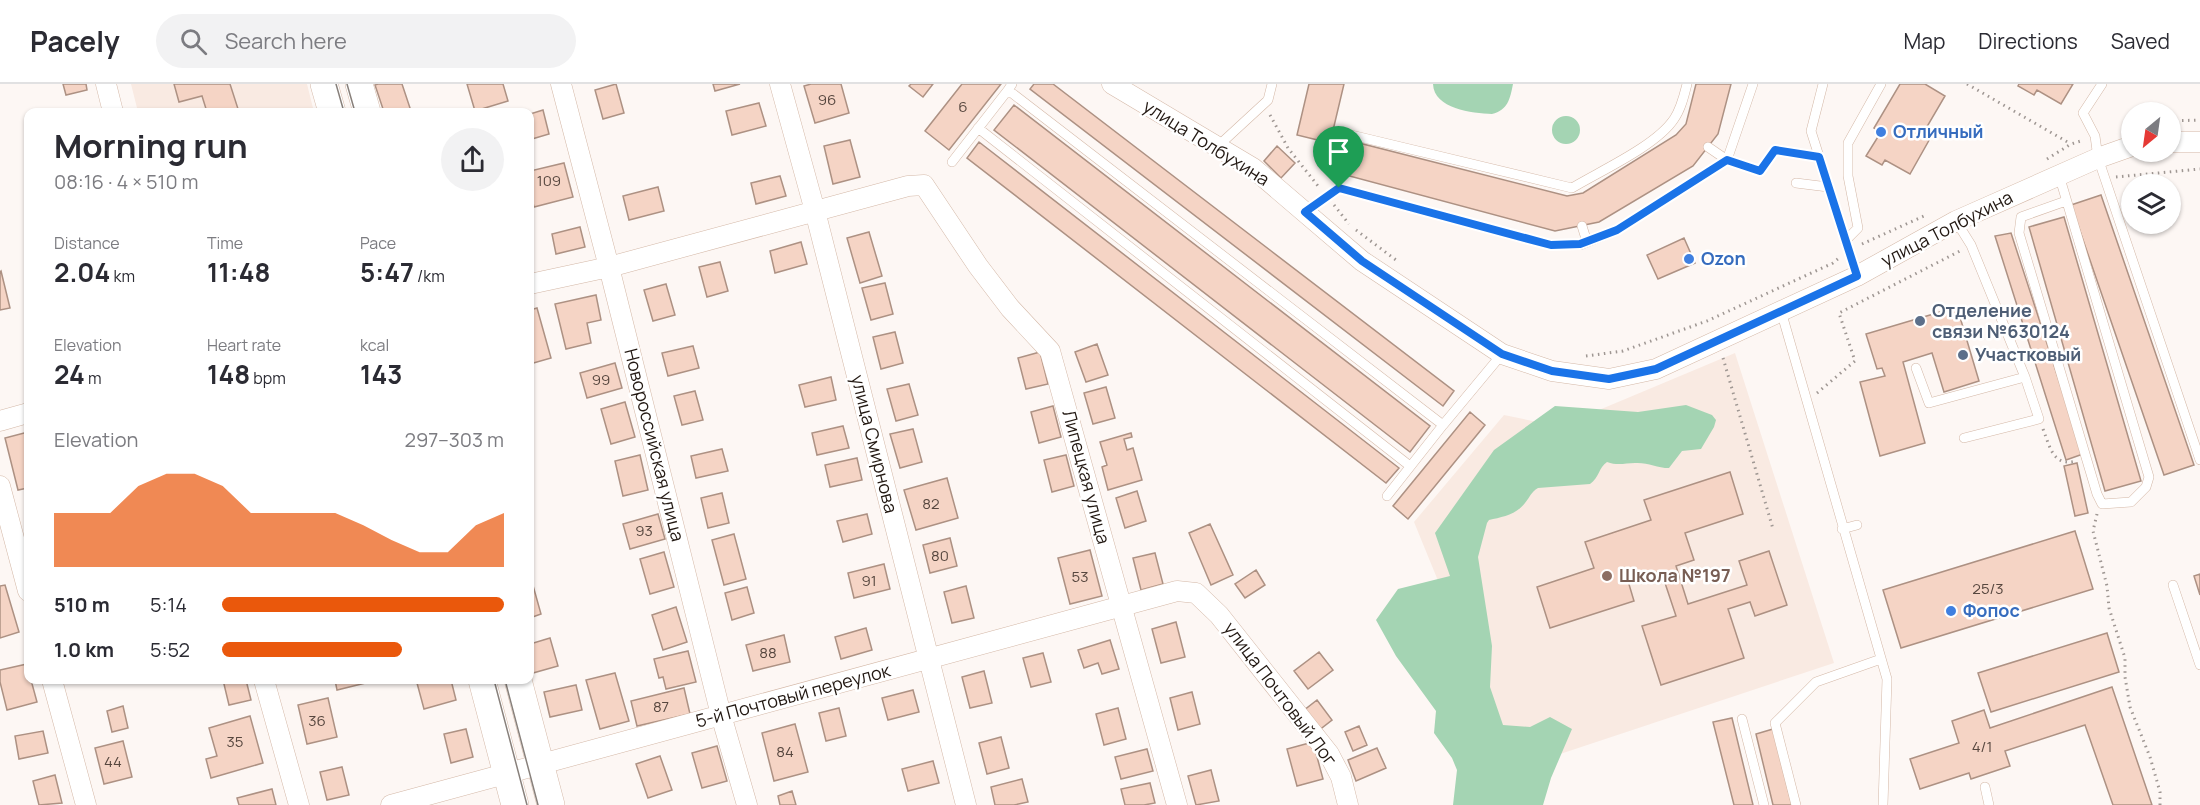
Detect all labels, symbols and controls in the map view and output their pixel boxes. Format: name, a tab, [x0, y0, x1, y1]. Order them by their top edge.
search box	[156, 14, 576, 68]
text: Pacely	[30, 22, 120, 60]
icon: search	[177, 25, 210, 58]
text: Search here	[225, 26, 347, 56]
text: Map	[1904, 27, 1945, 55]
text: Directions	[1978, 27, 2078, 55]
text: Saved	[2111, 27, 2170, 55]
house number: 96	[818, 89, 836, 110]
street label: улица Толбухина	[1139, 94, 1274, 191]
house number: 6	[958, 96, 968, 117]
north arrow	[2121, 102, 2181, 162]
map controls	[2121, 102, 2181, 234]
place label: Отличный	[1893, 119, 1984, 143]
text: Morning run	[54, 123, 248, 168]
marker: Отличный	[1874, 125, 1888, 139]
pin	[1313, 126, 1364, 188]
button: share	[441, 128, 504, 191]
icon: arrive	[1322, 135, 1355, 168]
text: 08:16 · 4 × 510 m	[54, 168, 199, 195]
house number: 109	[537, 170, 561, 191]
button: layers	[2121, 174, 2181, 234]
street label: улица Толбухина	[1877, 185, 2016, 272]
text: Distance	[54, 232, 120, 254]
text: Time	[207, 232, 243, 254]
text: Pace	[360, 232, 396, 254]
place label: Ozon	[1701, 246, 1746, 270]
marker: Ozon	[1682, 252, 1696, 266]
text: 2.04	[54, 254, 110, 290]
text: 11:48	[207, 254, 270, 290]
text: 5:47	[360, 254, 414, 290]
text: km	[110, 265, 135, 287]
text: /km	[414, 265, 445, 287]
place label: Отделение связи №630124	[1932, 298, 2070, 343]
marker: Отделение связи №630124	[1913, 314, 1927, 328]
text: Elevation	[54, 334, 122, 356]
text: Heart rate	[207, 334, 281, 356]
text: kcal	[360, 334, 389, 356]
place label: Участковый	[1975, 342, 2081, 366]
street label: Новороссийская улица	[619, 346, 691, 544]
marker: Участковый	[1956, 348, 1970, 362]
text: 24	[54, 356, 85, 392]
text: 148	[207, 356, 250, 392]
text: 143	[360, 356, 402, 392]
text: m	[85, 367, 102, 389]
text: bpm	[250, 367, 286, 389]
house number: 99	[592, 369, 610, 390]
street label: улица Смирнова	[846, 372, 904, 515]
street label: Липецкая улица	[1058, 407, 1116, 547]
text: Elevation	[54, 426, 138, 453]
text: 297–303 m	[405, 426, 504, 453]
house number: 82	[922, 493, 940, 514]
house number: 93	[635, 520, 653, 541]
house number: 80	[931, 545, 949, 566]
place label: Школа №197	[1619, 563, 1731, 587]
house number: 53	[1072, 566, 1088, 587]
marker: Школа №197	[1600, 569, 1614, 583]
house number: 91	[861, 570, 877, 591]
house number: 25/3	[1972, 578, 2004, 599]
text: 510 m	[54, 591, 110, 618]
text: 5:14	[150, 591, 187, 618]
place label: Фопос	[1963, 598, 2020, 622]
marker: Фопос	[1944, 604, 1958, 618]
street label: улица Почтовый Лог	[1219, 617, 1343, 770]
text: 1.0 km	[54, 636, 114, 663]
text: 5:52	[150, 636, 190, 663]
house number: 88	[759, 642, 777, 663]
street label: 5-й Почтовый переулок	[693, 657, 894, 733]
house number: 87	[653, 696, 669, 717]
house number: 36	[308, 710, 326, 731]
house number: 35	[227, 731, 243, 752]
house number: 4/1	[1972, 736, 1992, 757]
house number: 84	[776, 741, 794, 762]
house number: 44	[104, 751, 122, 772]

